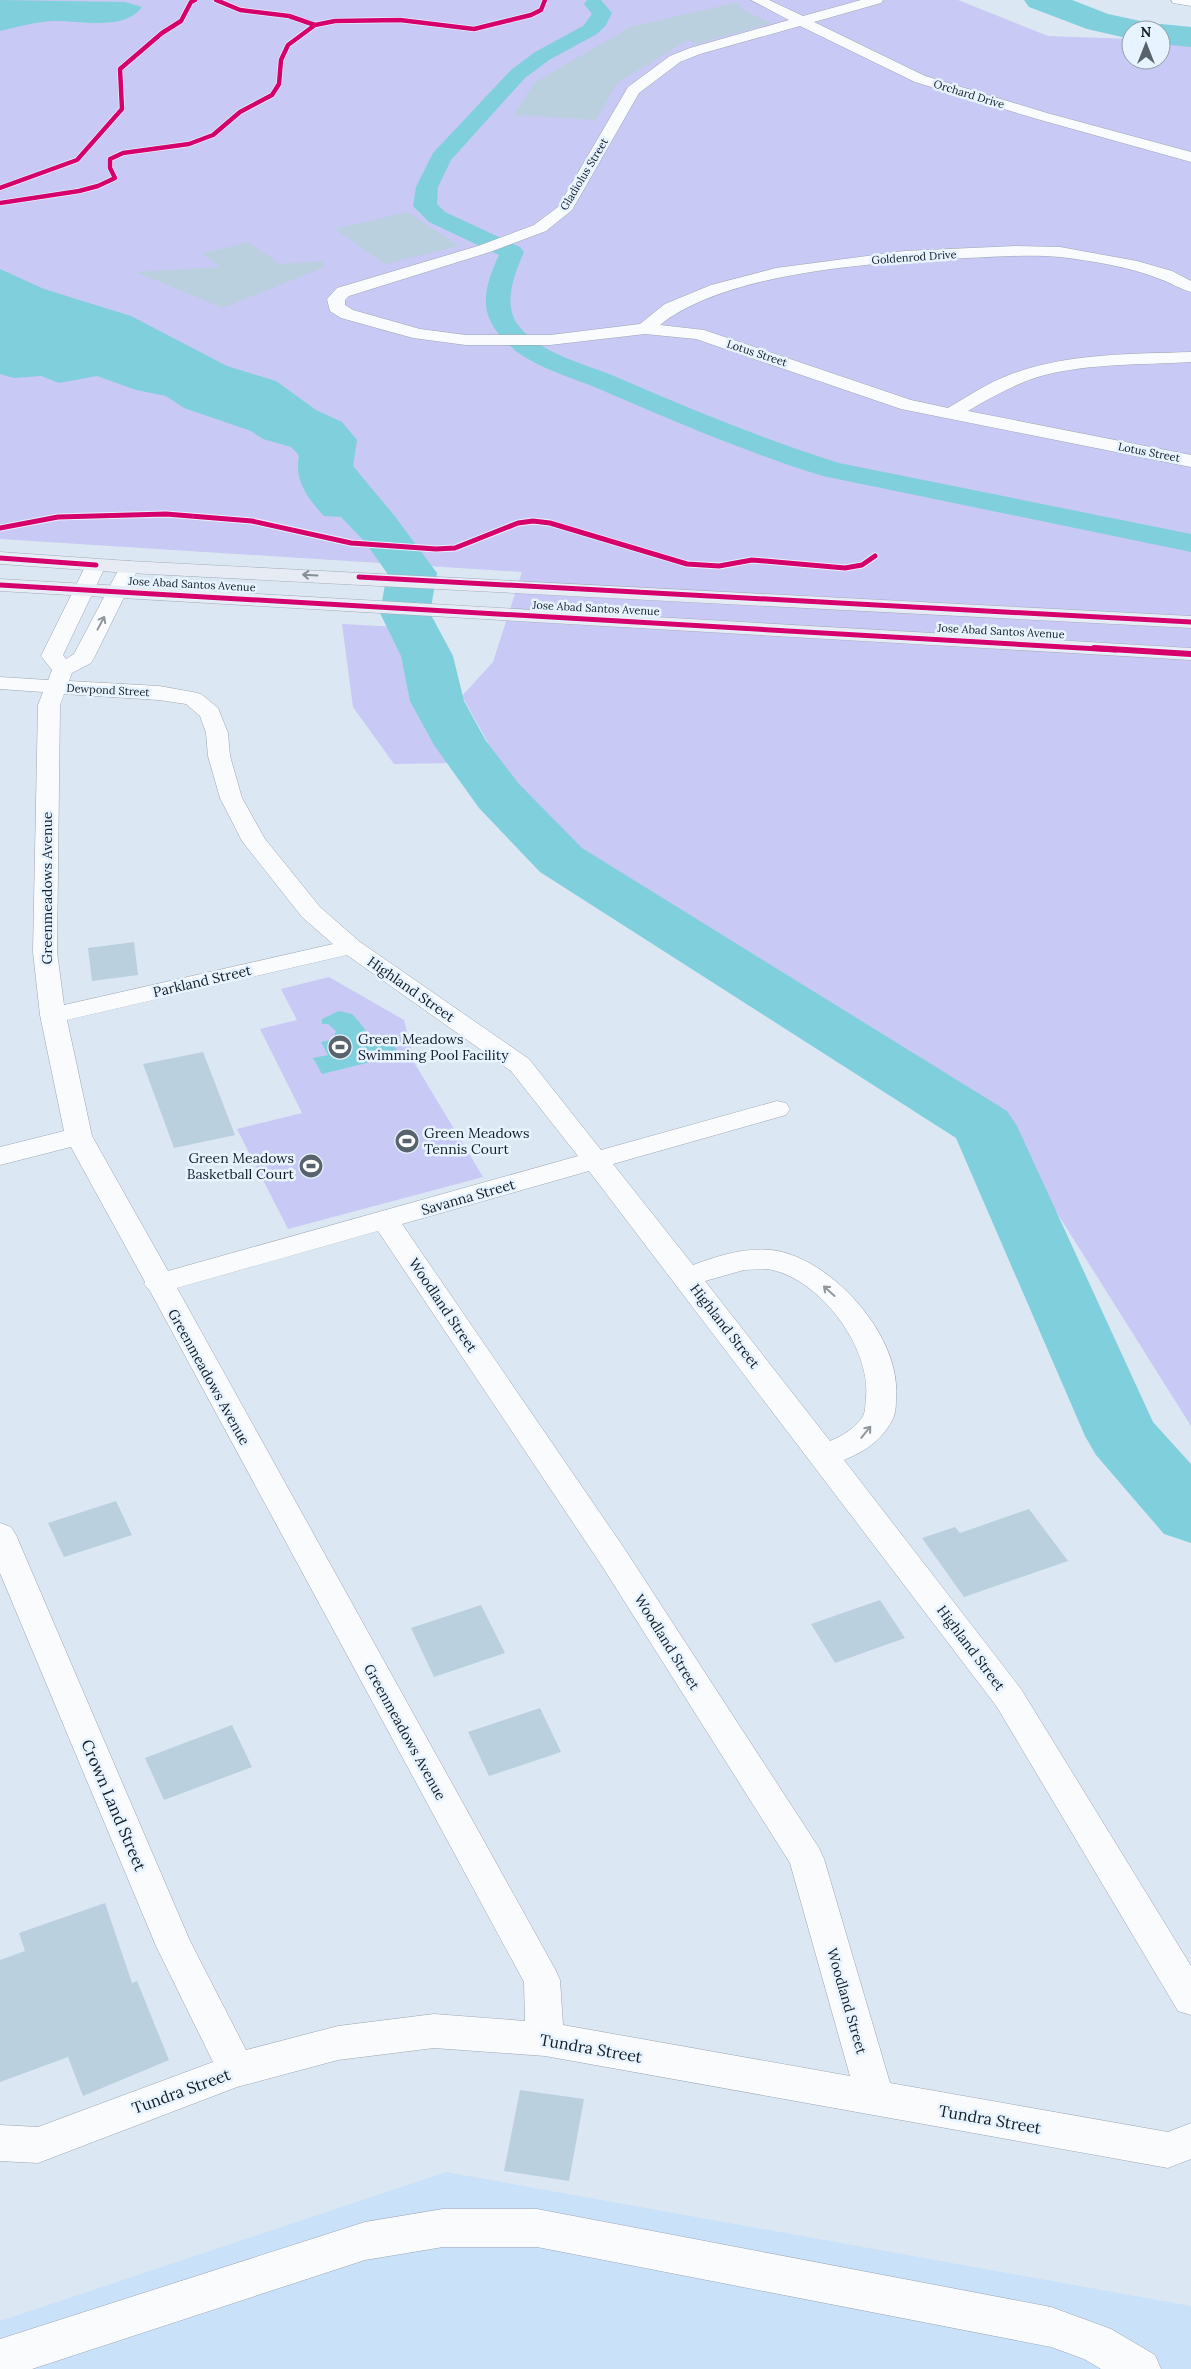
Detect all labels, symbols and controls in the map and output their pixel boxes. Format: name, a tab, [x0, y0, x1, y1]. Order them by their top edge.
north arrow	[1121, 20, 1171, 70]
text: N	[1141, 23, 1152, 41]
street label: Orchard Drive	[932, 77, 1006, 111]
street label: Gladiolus Street	[557, 135, 611, 213]
street label: Goldenrod Drive	[871, 247, 957, 267]
street label: Lotus Street	[725, 337, 790, 370]
street label: Lotus Street	[1117, 439, 1182, 465]
one-way arrow	[302, 571, 318, 580]
street label: Jose Abad Santos Avenue	[127, 574, 256, 594]
street label: Jose Abad Santos Avenue	[531, 598, 660, 618]
one-way arrow	[96, 615, 106, 630]
street label: Jose Abad Santos Avenue	[936, 621, 1065, 641]
street label: Dewpond Street	[66, 681, 151, 699]
street label: Greenmeadows Avenue	[38, 811, 56, 964]
street label: Highland Street	[364, 952, 459, 1026]
street label: Parkland Street	[151, 961, 254, 1001]
place label: Green Meadows Swimming Pool Facility	[358, 1030, 509, 1064]
sports icon: Green Meadows Swimming Pool Facility	[327, 1034, 353, 1060]
place label: Green Meadows Tennis Court	[424, 1124, 530, 1158]
sports icon: Green Meadows Tennis Court	[394, 1128, 420, 1154]
place label: Green Meadows Basketball Court	[187, 1149, 295, 1183]
sports icon: Green Meadows Basketball Court	[298, 1153, 324, 1179]
street label: Savanna Street	[419, 1175, 518, 1219]
street label: Woodland Street	[405, 1255, 481, 1356]
street label: Highland Street	[686, 1280, 764, 1372]
one-way arrow	[822, 1285, 835, 1297]
street label: Greenmeadows Avenue	[164, 1306, 254, 1449]
one-way arrow	[861, 1426, 872, 1439]
street label: Woodland Street	[630, 1591, 704, 1694]
street label: Highland Street	[933, 1602, 1009, 1695]
street label: Greenmeadows Avenue	[360, 1661, 450, 1804]
street label: Crown Land Street	[77, 1736, 151, 1874]
street label: Woodland Street	[823, 1946, 871, 2057]
street label: Tundra Street	[538, 2029, 644, 2067]
street label: Tundra Street	[129, 2064, 234, 2118]
street label: Tundra Street	[937, 2100, 1043, 2138]

